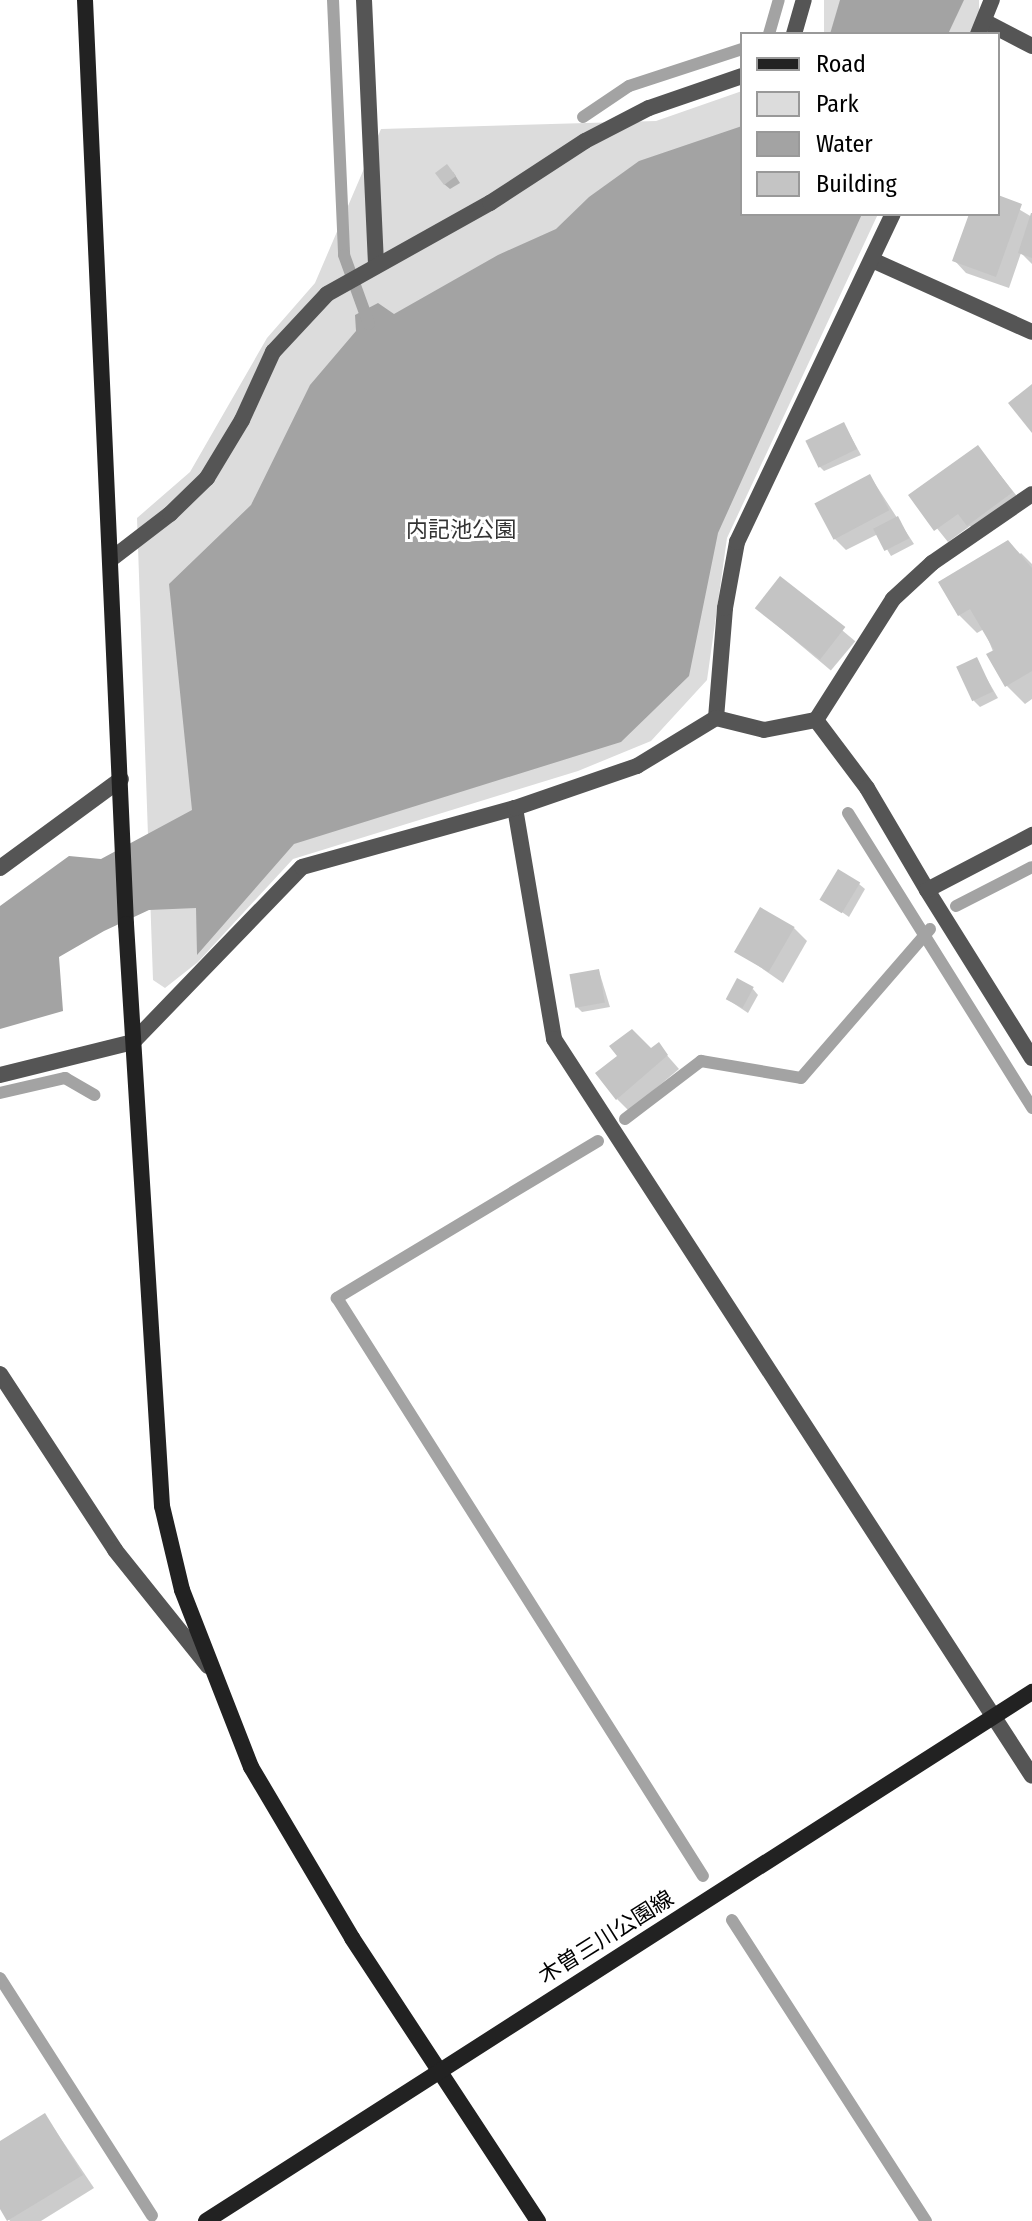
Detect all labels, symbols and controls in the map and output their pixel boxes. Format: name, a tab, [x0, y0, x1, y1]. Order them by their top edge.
legend	[740, 32, 1000, 216]
text: Road	[816, 50, 866, 78]
text: Park	[816, 90, 859, 118]
text: Water	[816, 130, 873, 158]
text: Building	[816, 170, 897, 198]
park label: 内記池公園	[406, 517, 516, 543]
street label: 木曽三川公園線	[534, 1885, 678, 1989]

